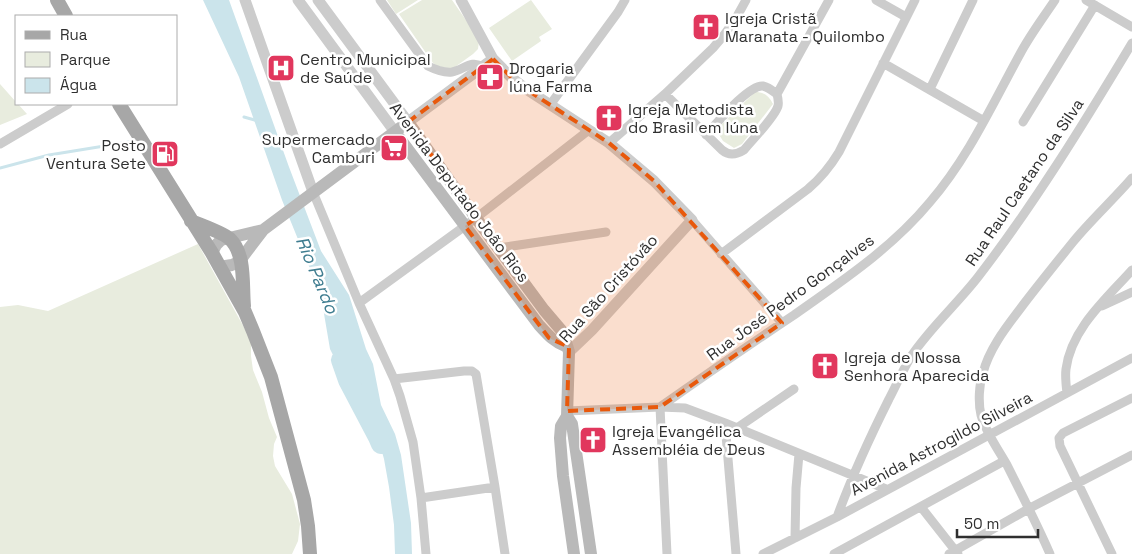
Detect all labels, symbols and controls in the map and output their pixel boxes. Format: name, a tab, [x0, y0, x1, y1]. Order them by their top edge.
place label: Igreja Cristã Maranata - Quilombo	[725, 8, 885, 47]
church icon: Igreja Cristã Maranata - Quilombo	[691, 12, 721, 42]
legend	[15, 15, 178, 105]
text: Rua	[60, 25, 88, 44]
place label: Centro Municipal de Saúde	[300, 49, 431, 88]
text: Parque	[60, 50, 111, 69]
hospital icon: Centro Municipal de Saúde	[266, 53, 296, 83]
place label: Drogaria Iúna Farma	[509, 58, 593, 97]
pharmacy icon: Drogaria Iúna Farma	[475, 62, 505, 92]
text: Água	[60, 75, 97, 94]
street label: Rua Raul Caetano da Silva	[960, 94, 1088, 270]
street label: Avenida Deputado João Rios	[385, 98, 534, 286]
place label: Igreja Metodista do Brasil em Iúna	[628, 99, 758, 138]
church icon: Igreja Metodista do Brasil em Iúna	[594, 103, 624, 133]
place label: Supermercado Camburi	[262, 129, 375, 168]
supermarket icon: Supermercado Camburi	[379, 133, 409, 163]
place label: Posto Ventura Sete	[46, 135, 146, 174]
fuel station icon: Posto Ventura Sete	[150, 139, 180, 169]
street label: Rua José Pedro Gonçalves	[702, 229, 878, 365]
street label: Rua São Cristóvão	[554, 230, 662, 347]
water label: Rio Pardo	[291, 233, 344, 318]
place label: Igreja de Nossa Senhora Aparecida	[844, 347, 989, 386]
church icon: Igreja de Nossa Senhora Aparecida	[810, 351, 840, 381]
street label: Avenida Astrogildo Silveira	[847, 387, 1036, 500]
place label: Igreja Evangélica Assembléia de Deus	[612, 421, 765, 460]
church icon: Igreja Evangélica Assembléia de Deus	[578, 425, 608, 455]
scale bar	[957, 506, 1038, 538]
text: 50 m	[964, 514, 999, 533]

